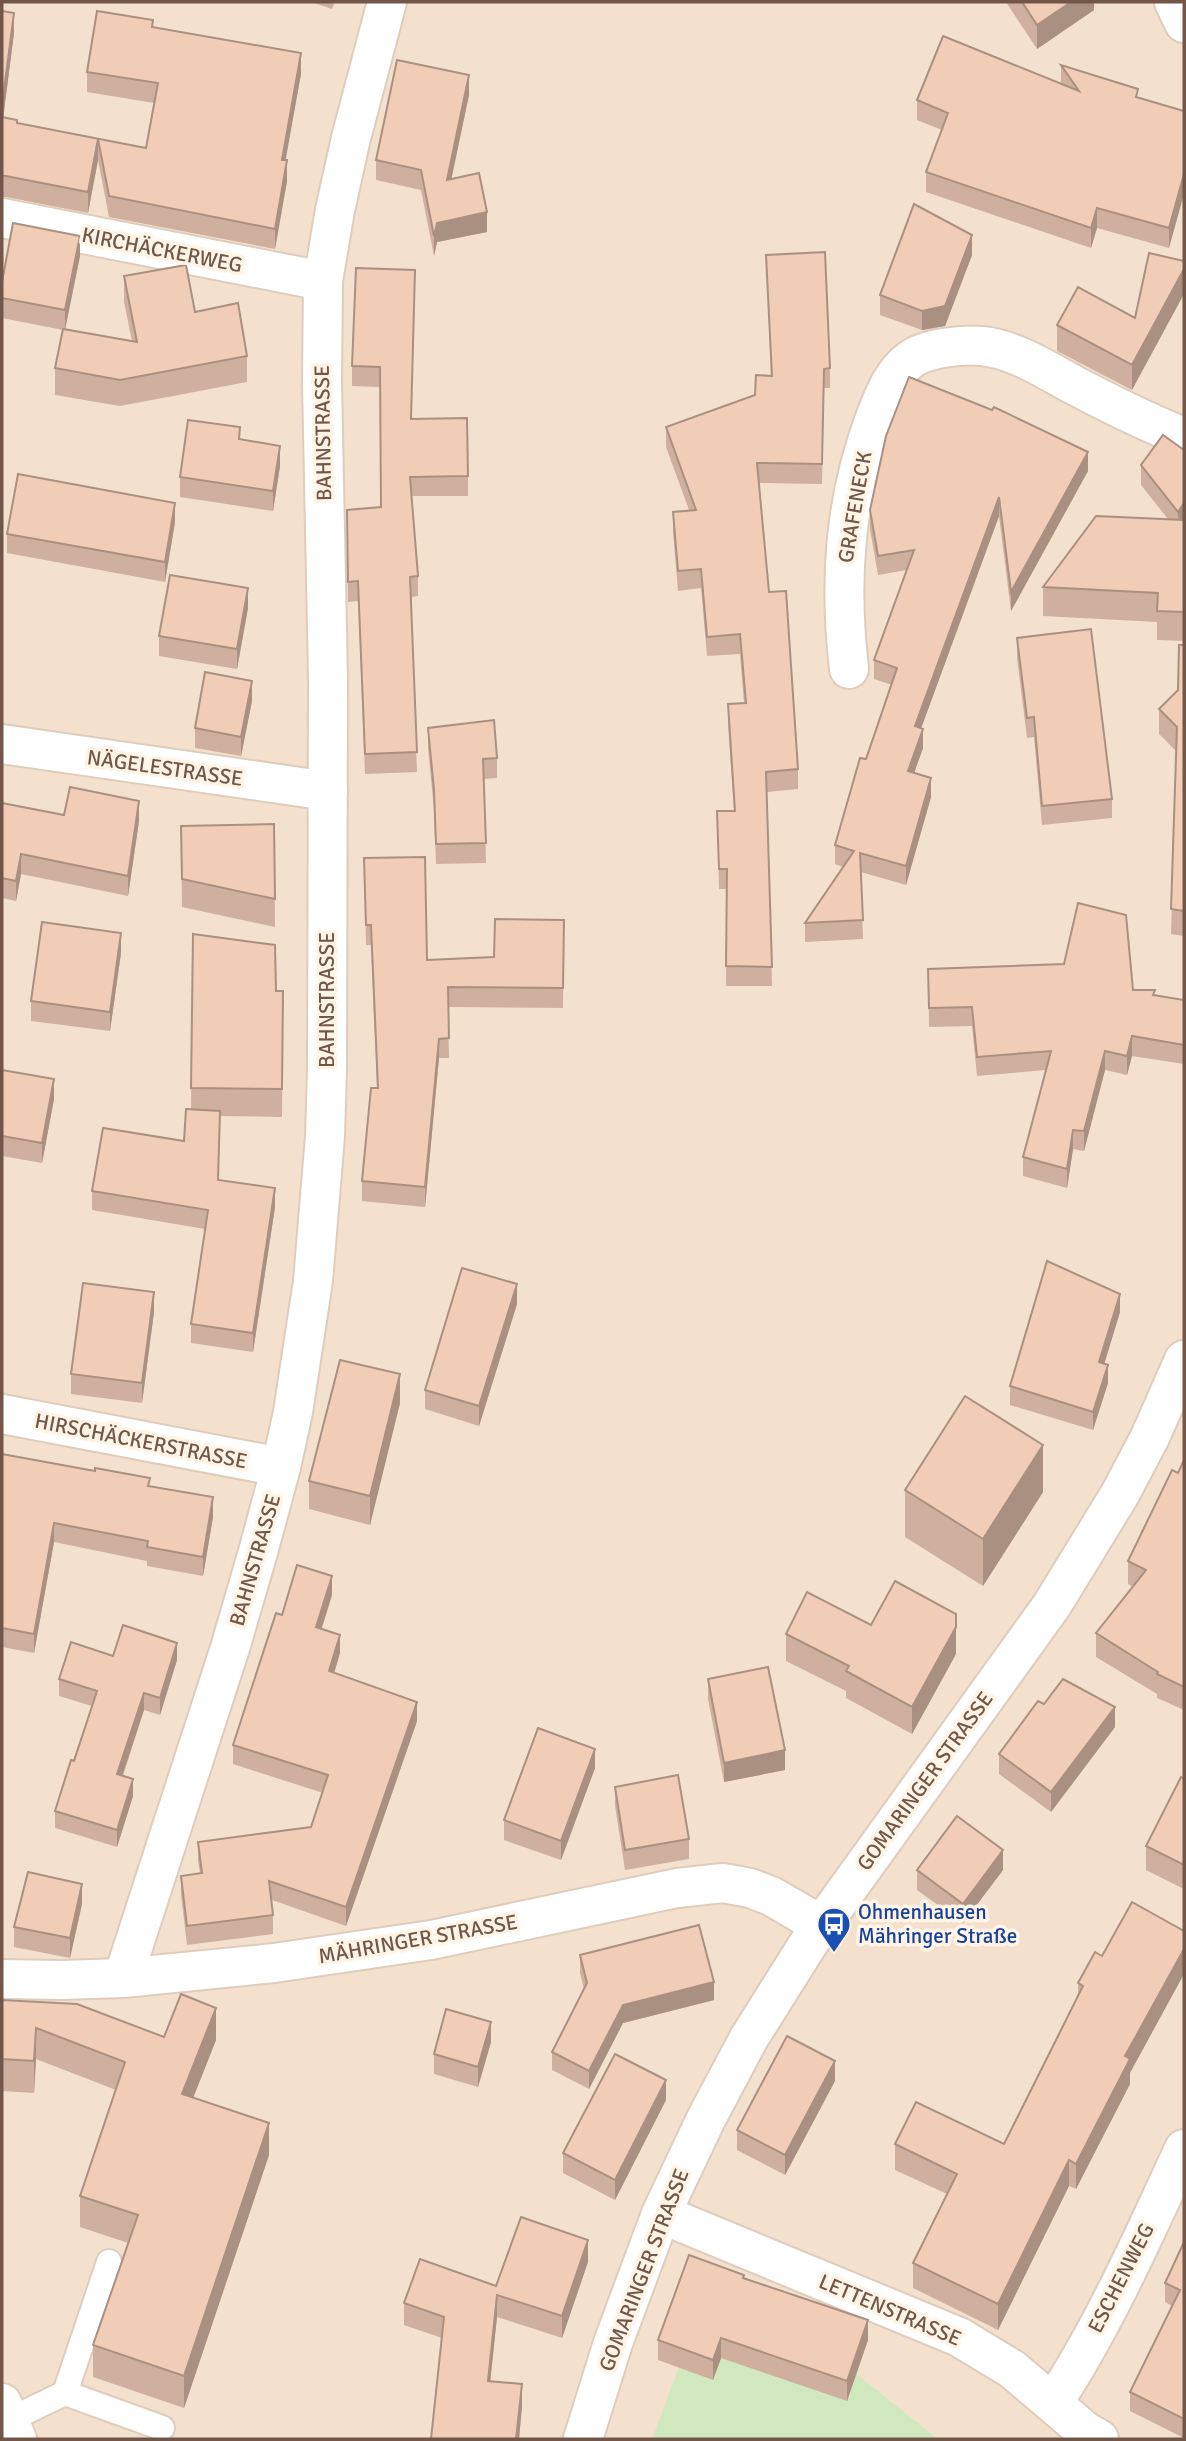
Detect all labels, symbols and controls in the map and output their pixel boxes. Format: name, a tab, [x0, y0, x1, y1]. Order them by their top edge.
street label: KIRCHÄCKERWEG	[80, 222, 244, 278]
street label: BAHNSTRASSE	[309, 365, 337, 501]
street label: GRAFENECK	[832, 449, 878, 565]
street label: NÄGELESTRASSE	[85, 744, 245, 792]
street label: BAHNSTRASSE	[314, 932, 340, 1068]
street label: HIRSCHÄCKERSTRASSE	[33, 1408, 249, 1474]
street label: BAHNSTRASSE	[224, 1491, 286, 1629]
street label: GOMARINGER STRASSE	[851, 1686, 999, 1876]
place label: Ohmenhausen Mähringer Straße	[858, 1899, 1017, 1949]
bus stop icon: Ohmenhausen Mähringer Straße	[815, 1905, 853, 1954]
street label: MÄHRINGER STRASSE	[316, 1909, 520, 1969]
street label: GOMARINGER STRASSE	[593, 2165, 695, 2375]
street label: ESCHENWEG	[1082, 2219, 1160, 2337]
street label: LETTENSTRASSE	[815, 2268, 965, 2352]

